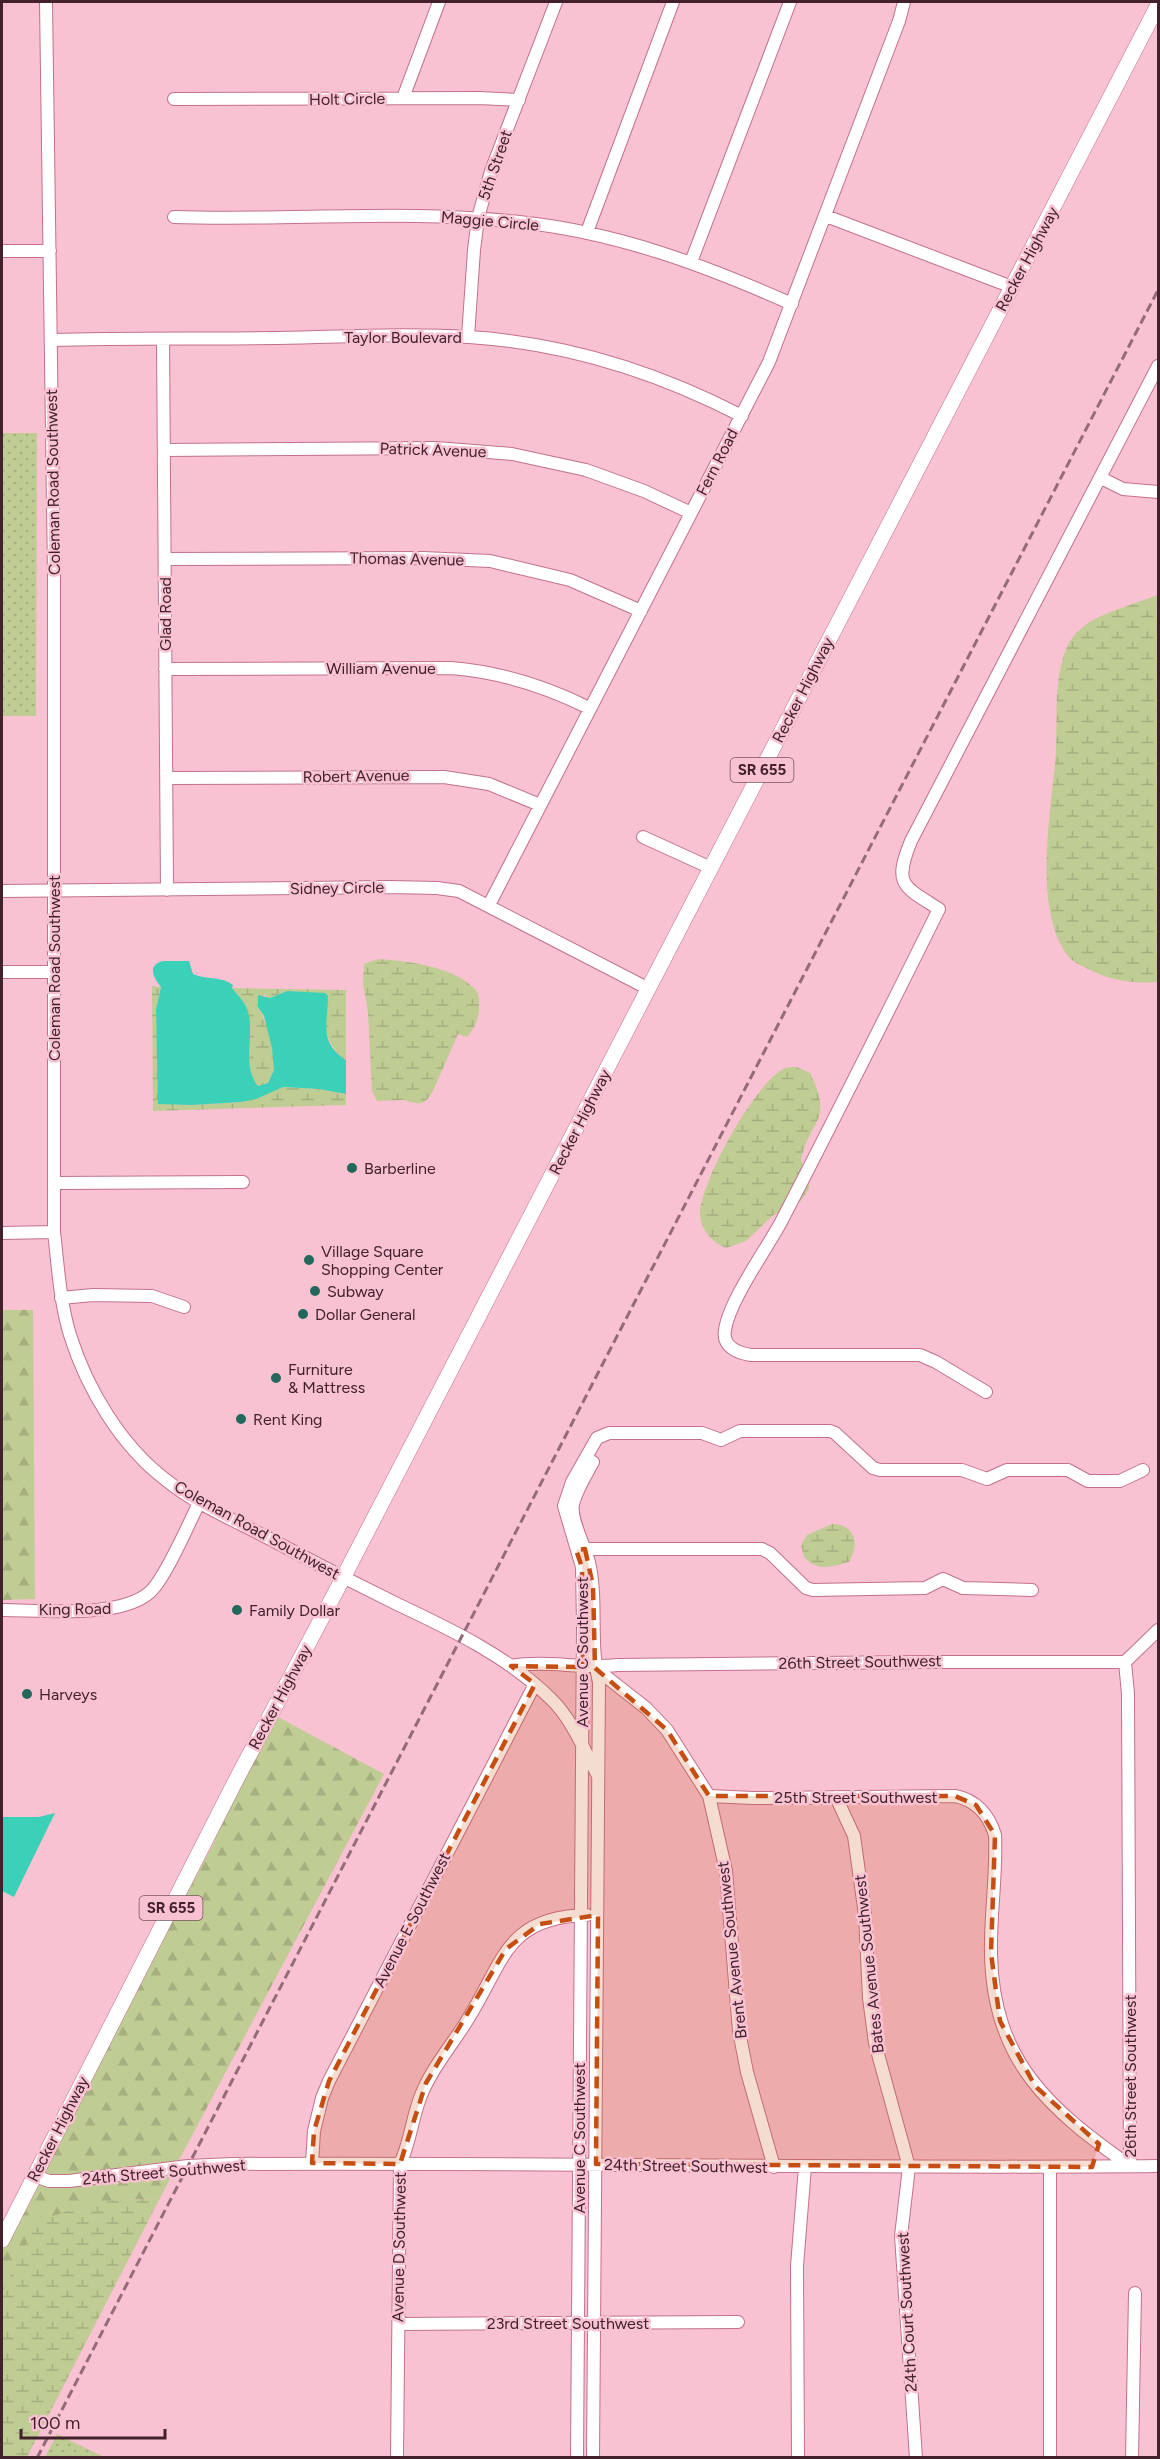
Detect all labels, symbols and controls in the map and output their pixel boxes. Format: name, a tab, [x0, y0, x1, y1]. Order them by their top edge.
street label: Holt Circle	[309, 89, 386, 109]
street label: 5th Street	[474, 127, 516, 203]
street label: Recker Highway	[991, 203, 1063, 315]
street label: Maggie Circle	[440, 207, 540, 235]
street label: Taylor Boulevard	[344, 328, 462, 347]
street label: Coleman Road Southwest	[42, 389, 64, 575]
street label: Fern Road	[692, 425, 742, 499]
street label: Patrick Avenue	[379, 439, 487, 461]
street label: Thomas Avenue	[350, 549, 465, 570]
street label: Glad Road	[156, 577, 175, 651]
street label: Recker Highway	[768, 634, 838, 746]
street label: William Avenue	[326, 659, 436, 678]
road number: SR 655	[730, 758, 794, 782]
street label: Robert Avenue	[302, 766, 410, 786]
street label: Coleman Road Southwest	[45, 875, 64, 1061]
street label: Sidney Circle	[290, 878, 385, 898]
street label: Recker Highway	[545, 1066, 615, 1178]
place label: Barberline	[364, 1159, 436, 1178]
marker: Barberline	[345, 1161, 359, 1175]
place label: Village Square Shopping Center	[321, 1242, 444, 1279]
marker: Village Square Shopping Center	[302, 1253, 316, 1267]
place label: Subway	[327, 1282, 384, 1301]
marker: Subway	[308, 1284, 322, 1298]
place label: Dollar General	[315, 1305, 416, 1324]
marker: Dollar General	[296, 1307, 310, 1321]
place label: Furniture & Mattress	[288, 1360, 365, 1397]
marker: Furniture & Mattress	[269, 1371, 283, 1385]
place label: Rent King	[253, 1410, 322, 1429]
marker: Rent King	[234, 1412, 248, 1426]
street label: Coleman Road Southwest	[171, 1477, 343, 1583]
street label: Avenue C Southwest	[573, 1576, 592, 1728]
street label: King Road	[39, 1599, 111, 1619]
place label: Family Dollar	[249, 1601, 340, 1620]
marker: Family Dollar	[230, 1603, 244, 1617]
street label: Recker Highway	[244, 1641, 316, 1753]
street label: 26th Street Southwest	[778, 1651, 942, 1673]
place label: Harveys	[39, 1685, 97, 1704]
marker: Harveys	[20, 1687, 34, 1701]
street label: 25th Street Southwest	[774, 1788, 938, 1807]
street label: Avenue E Southwest	[370, 1849, 454, 1991]
street label: Brent Avenue Southwest	[713, 1860, 751, 2040]
street label: Bates Avenue Southwest	[850, 1874, 888, 2054]
road number: SR 655	[140, 1896, 202, 1920]
street label: 26th Street Southwest	[1121, 1994, 1140, 2158]
street label: Avenue C Southwest	[570, 2062, 589, 2214]
street label: Recker Highway	[23, 2073, 93, 2185]
street label: 24th Street Southwest	[81, 2155, 247, 2189]
street label: 24th Street Southwest	[604, 2155, 768, 2177]
street label: Avenue D Southwest	[388, 2172, 410, 2322]
street label: 24th Court Southwest	[893, 2231, 921, 2393]
street label: 23rd Street Southwest	[487, 2314, 649, 2333]
scale bar	[21, 2402, 165, 2440]
text: 100 m	[30, 2412, 80, 2434]

